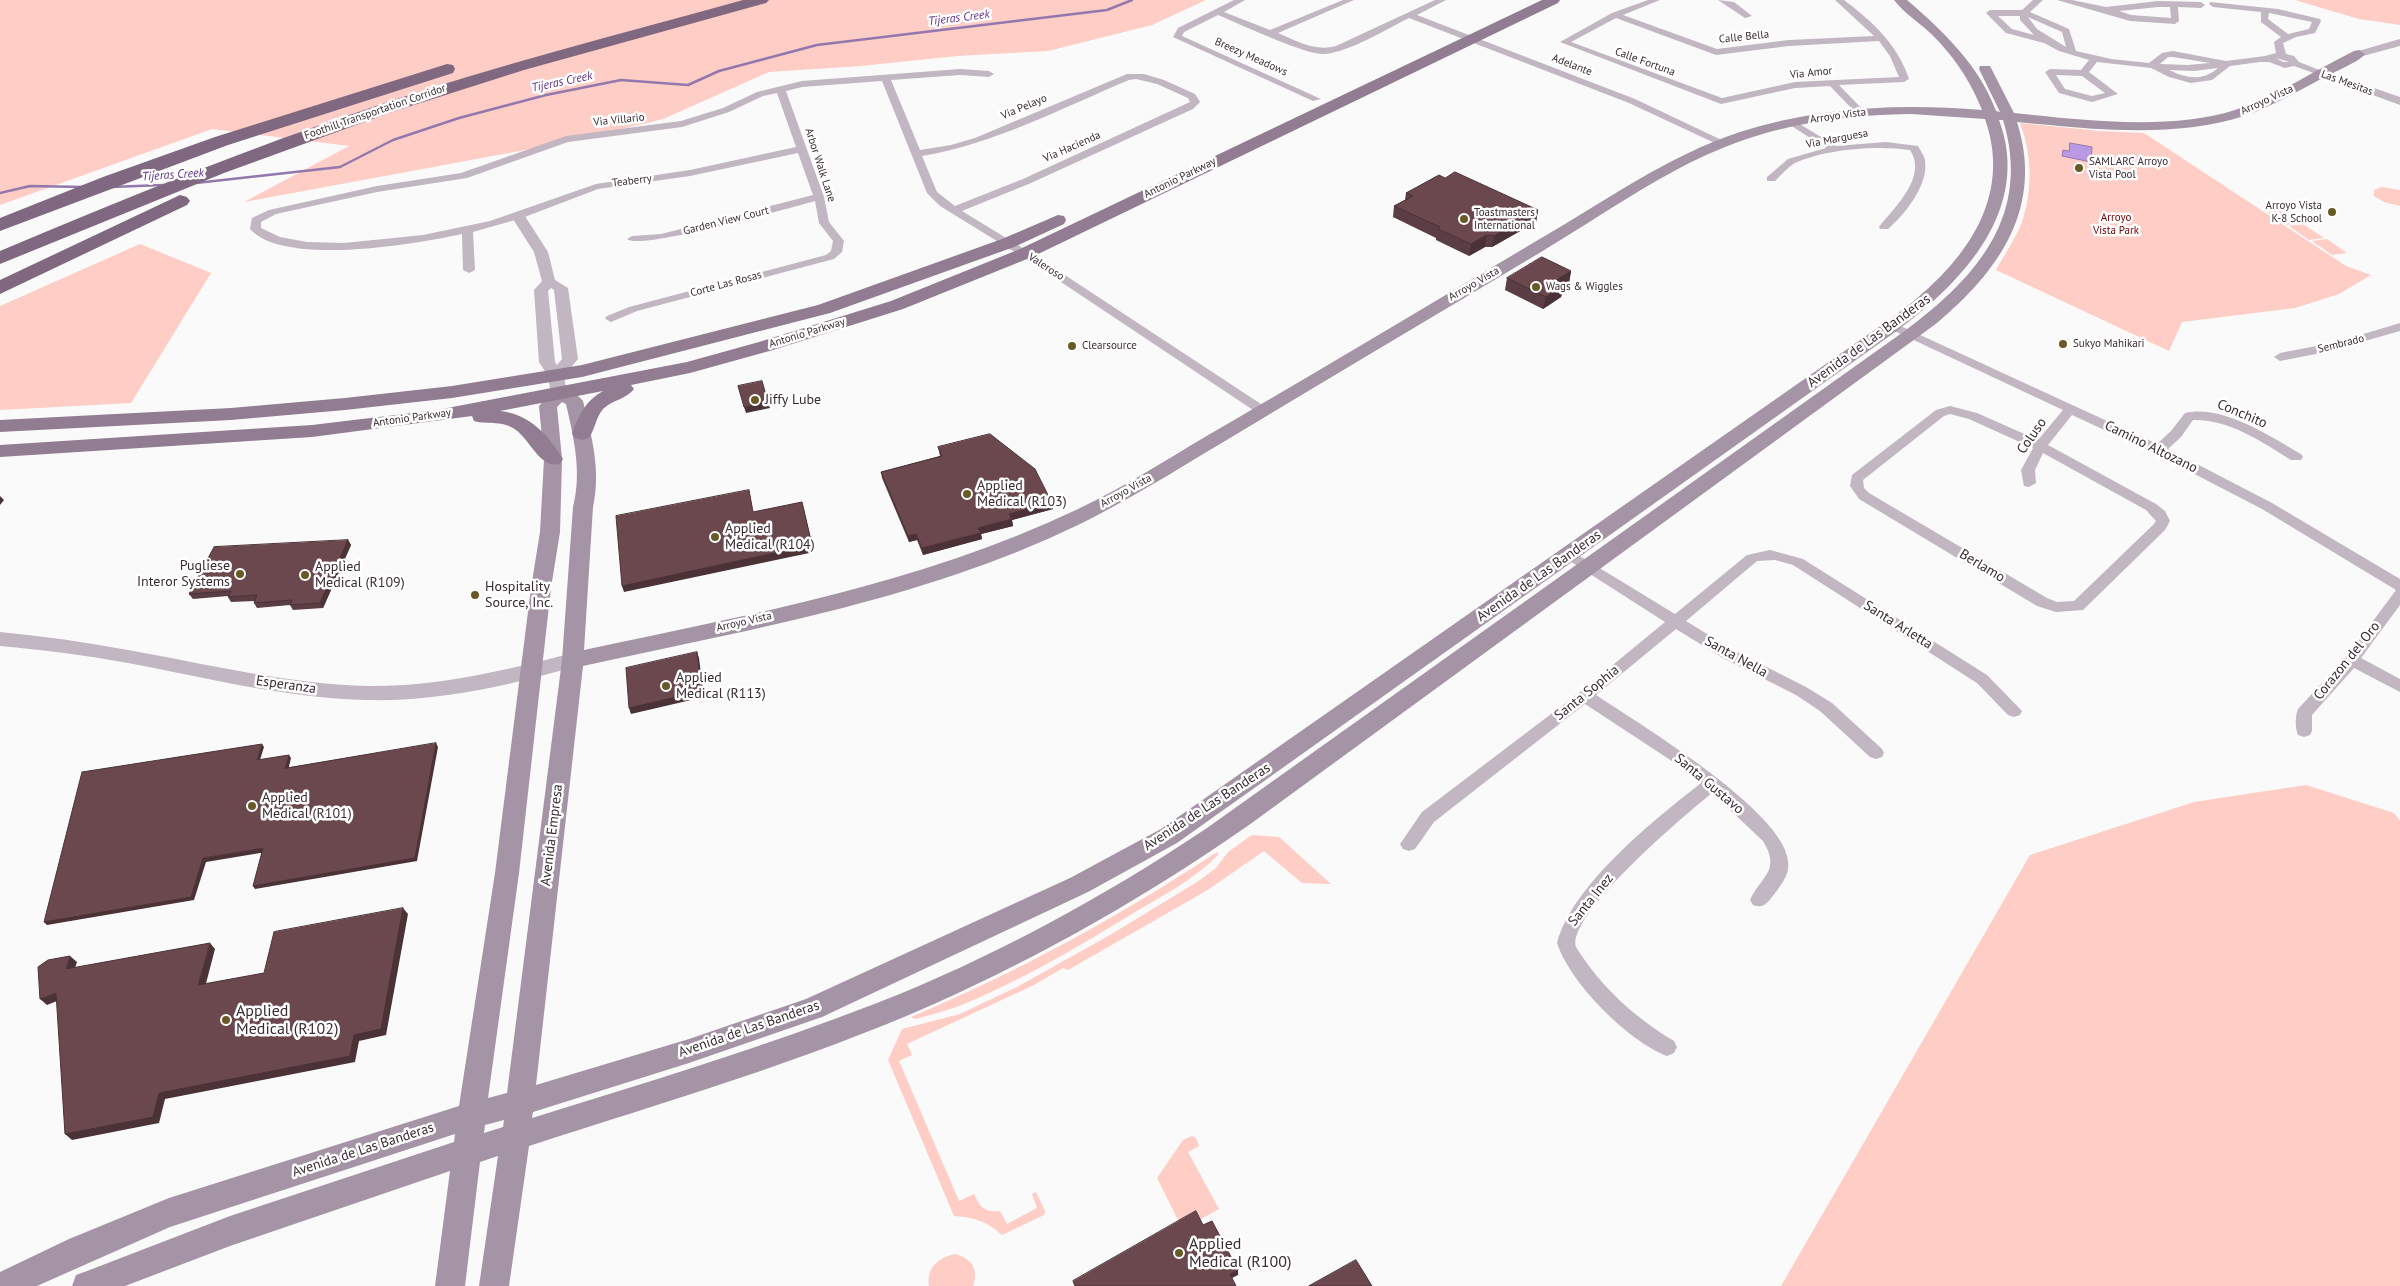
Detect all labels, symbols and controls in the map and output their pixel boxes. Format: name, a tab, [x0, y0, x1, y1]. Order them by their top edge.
water label: Tijeras Creek	[927, 7, 991, 29]
street label: Calle Bella	[1718, 28, 1770, 46]
street label: Breezy Meadows	[1213, 35, 1289, 79]
street label: Calle Fortuna	[1613, 45, 1677, 79]
street label: Adelante	[1550, 51, 1594, 79]
street label: Via Amor	[1789, 64, 1833, 82]
street label: Las Mesitas	[2319, 68, 2375, 98]
water label: Tijeras Creek	[530, 69, 594, 95]
street label: Foothill Transportation Corridor	[303, 82, 447, 142]
street label: Arroyo Vista	[2239, 82, 2295, 118]
street label: Via Pelayo	[999, 91, 1049, 123]
street label: Arroyo Vista	[1809, 106, 1867, 126]
street label: Via Villario	[593, 111, 645, 129]
street label: Arbor Walk Lane	[802, 126, 838, 204]
street label: Via Marguesa	[1805, 127, 1869, 151]
street label: Via Hacienda	[1041, 128, 1103, 166]
street label: Antonio Parkway	[1142, 155, 1218, 201]
place label: SAMLARC Arroyo Vista Pool	[2089, 155, 2168, 181]
marker: SAMLARC Arroyo Vista Pool	[2073, 162, 2085, 174]
water label: Tijeras Creek	[142, 166, 204, 184]
street label: Teaberry	[611, 172, 653, 190]
place label: Arroyo Vista K-8 School	[2265, 199, 2322, 225]
street label: Garden View Court	[682, 204, 770, 238]
place label: Toastmasters International	[1474, 206, 1535, 232]
marker: Arroyo Vista K-8 School	[2326, 206, 2338, 218]
park label: Arroyo Vista Park	[2093, 211, 2139, 237]
marker: Toastmasters International	[1458, 213, 1470, 225]
street label: Valeroso	[1026, 251, 1066, 283]
street label: Arroyo Vista	[1446, 264, 1502, 304]
street label: Corte Las Rosas	[689, 268, 763, 300]
place label: Wags & Wiggles	[1546, 280, 1623, 294]
marker: Wags & Wiggles	[1530, 281, 1542, 293]
street label: Avenida de Las Banderas	[1804, 291, 1934, 391]
street label: Antonio Parkway	[767, 315, 847, 351]
street label: Sembrado	[2316, 332, 2366, 356]
place label: Sukyo Mahikari	[2073, 337, 2144, 351]
marker: Sukyo Mahikari	[2057, 338, 2069, 350]
place label: Clearsource	[1082, 339, 1137, 353]
marker: Clearsource	[1066, 340, 1078, 352]
place label: Jiffy Lube	[765, 392, 821, 408]
marker: Jiffy Lube	[749, 394, 761, 406]
street label: Conchito	[2215, 396, 2269, 432]
street label: Antonio Parkway	[372, 406, 452, 430]
street label: Coluso	[2014, 415, 2050, 457]
street label: Camino Altozano	[2102, 417, 2200, 477]
street label: Arroyo Vista	[1098, 472, 1154, 510]
place label: Applied Medical (R103)	[977, 478, 1067, 511]
marker: Applied Medical (R103)	[961, 488, 973, 500]
place label: Applied Medical (R104)	[725, 521, 815, 554]
street label: Avenida de Las Banderas	[1474, 527, 1604, 625]
marker: Applied Medical (R104)	[709, 531, 721, 543]
street label: Berlamo	[1956, 546, 2008, 586]
place label: Pugliese Interor Systems	[137, 558, 230, 590]
place label: Applied Medical (R109)	[315, 559, 405, 592]
marker: Pugliese Interor Systems	[234, 568, 246, 580]
marker: Applied Medical (R109)	[299, 569, 311, 581]
place label: Hospitality Source, Inc.	[485, 579, 553, 612]
marker: Hospitality Source, Inc.	[469, 589, 481, 601]
street label: Santa Arletta	[1860, 597, 1936, 653]
street label: Arroyo Vista	[715, 609, 773, 635]
street label: Corazon del Oro	[2310, 618, 2384, 704]
street label: Santa Nella	[1702, 633, 1770, 681]
street label: Santa Sophia	[1551, 662, 1623, 724]
place label: Applied Medical (R113)	[676, 670, 766, 702]
street label: Esperanza	[255, 672, 317, 698]
marker: Applied Medical (R113)	[660, 680, 672, 692]
street label: Santa Gustavo	[1671, 750, 1747, 818]
street label: Avenida de Las Banderas	[1140, 760, 1274, 854]
street label: Avenida Empresa	[537, 783, 567, 887]
place label: Applied Medical (R101)	[262, 790, 352, 822]
marker: Applied Medical (R101)	[246, 800, 258, 812]
street label: Santa Inez	[1565, 870, 1617, 930]
street label: Avenida de Las Banderas	[676, 997, 822, 1061]
place label: Applied Medical (R102)	[236, 1001, 338, 1039]
marker: Applied Medical (R102)	[220, 1014, 232, 1026]
street label: Avenida de Las Banderas	[290, 1119, 436, 1181]
place label: Applied Medical (R100)	[1189, 1234, 1291, 1272]
marker: Applied Medical (R100)	[1173, 1247, 1185, 1259]

